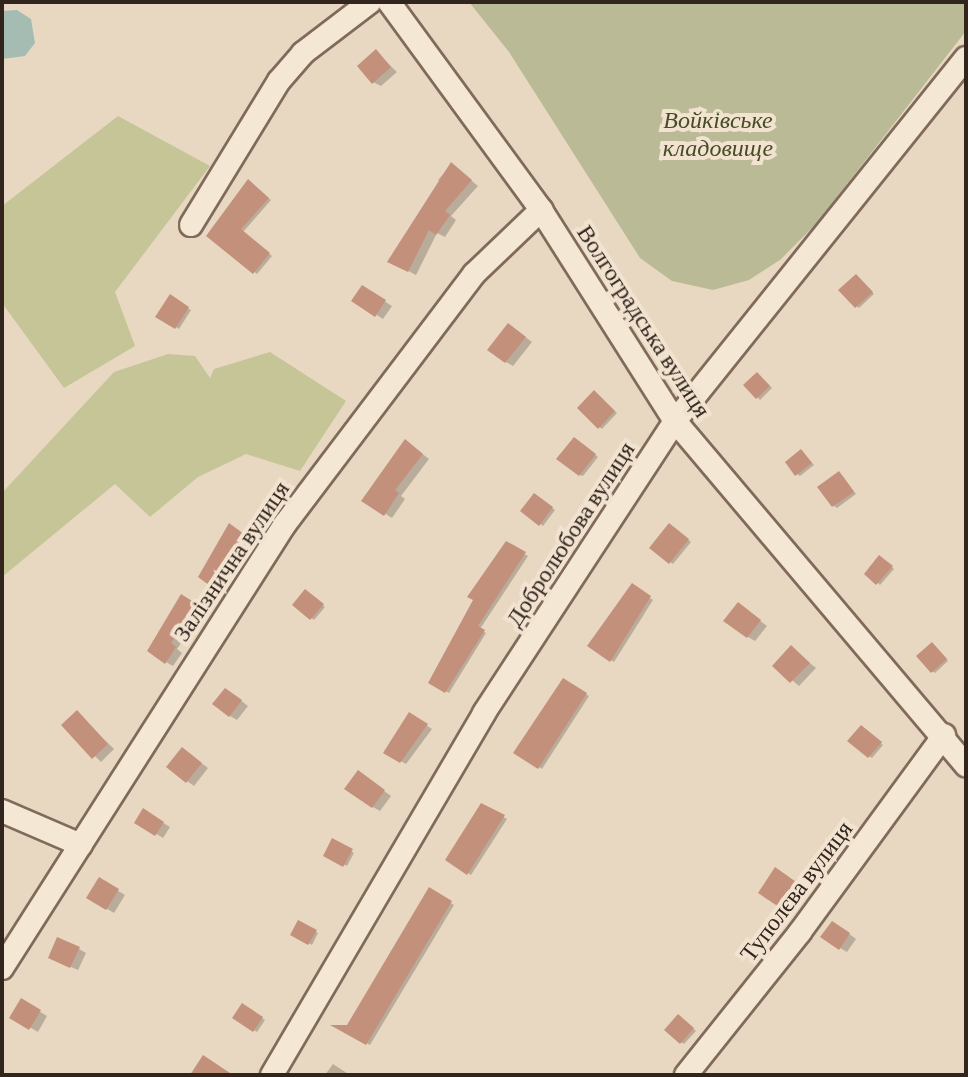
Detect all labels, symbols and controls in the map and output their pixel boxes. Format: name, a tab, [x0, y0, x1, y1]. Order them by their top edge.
park label: Войківське кладовище	[663, 106, 773, 162]
street label: Волгоградська вулиця	[571, 219, 717, 423]
street label: Добролюбова вулиця	[499, 436, 641, 632]
street label: Залізнична вулиця	[167, 475, 295, 647]
street label: Туполєва вулиця	[734, 815, 858, 967]

